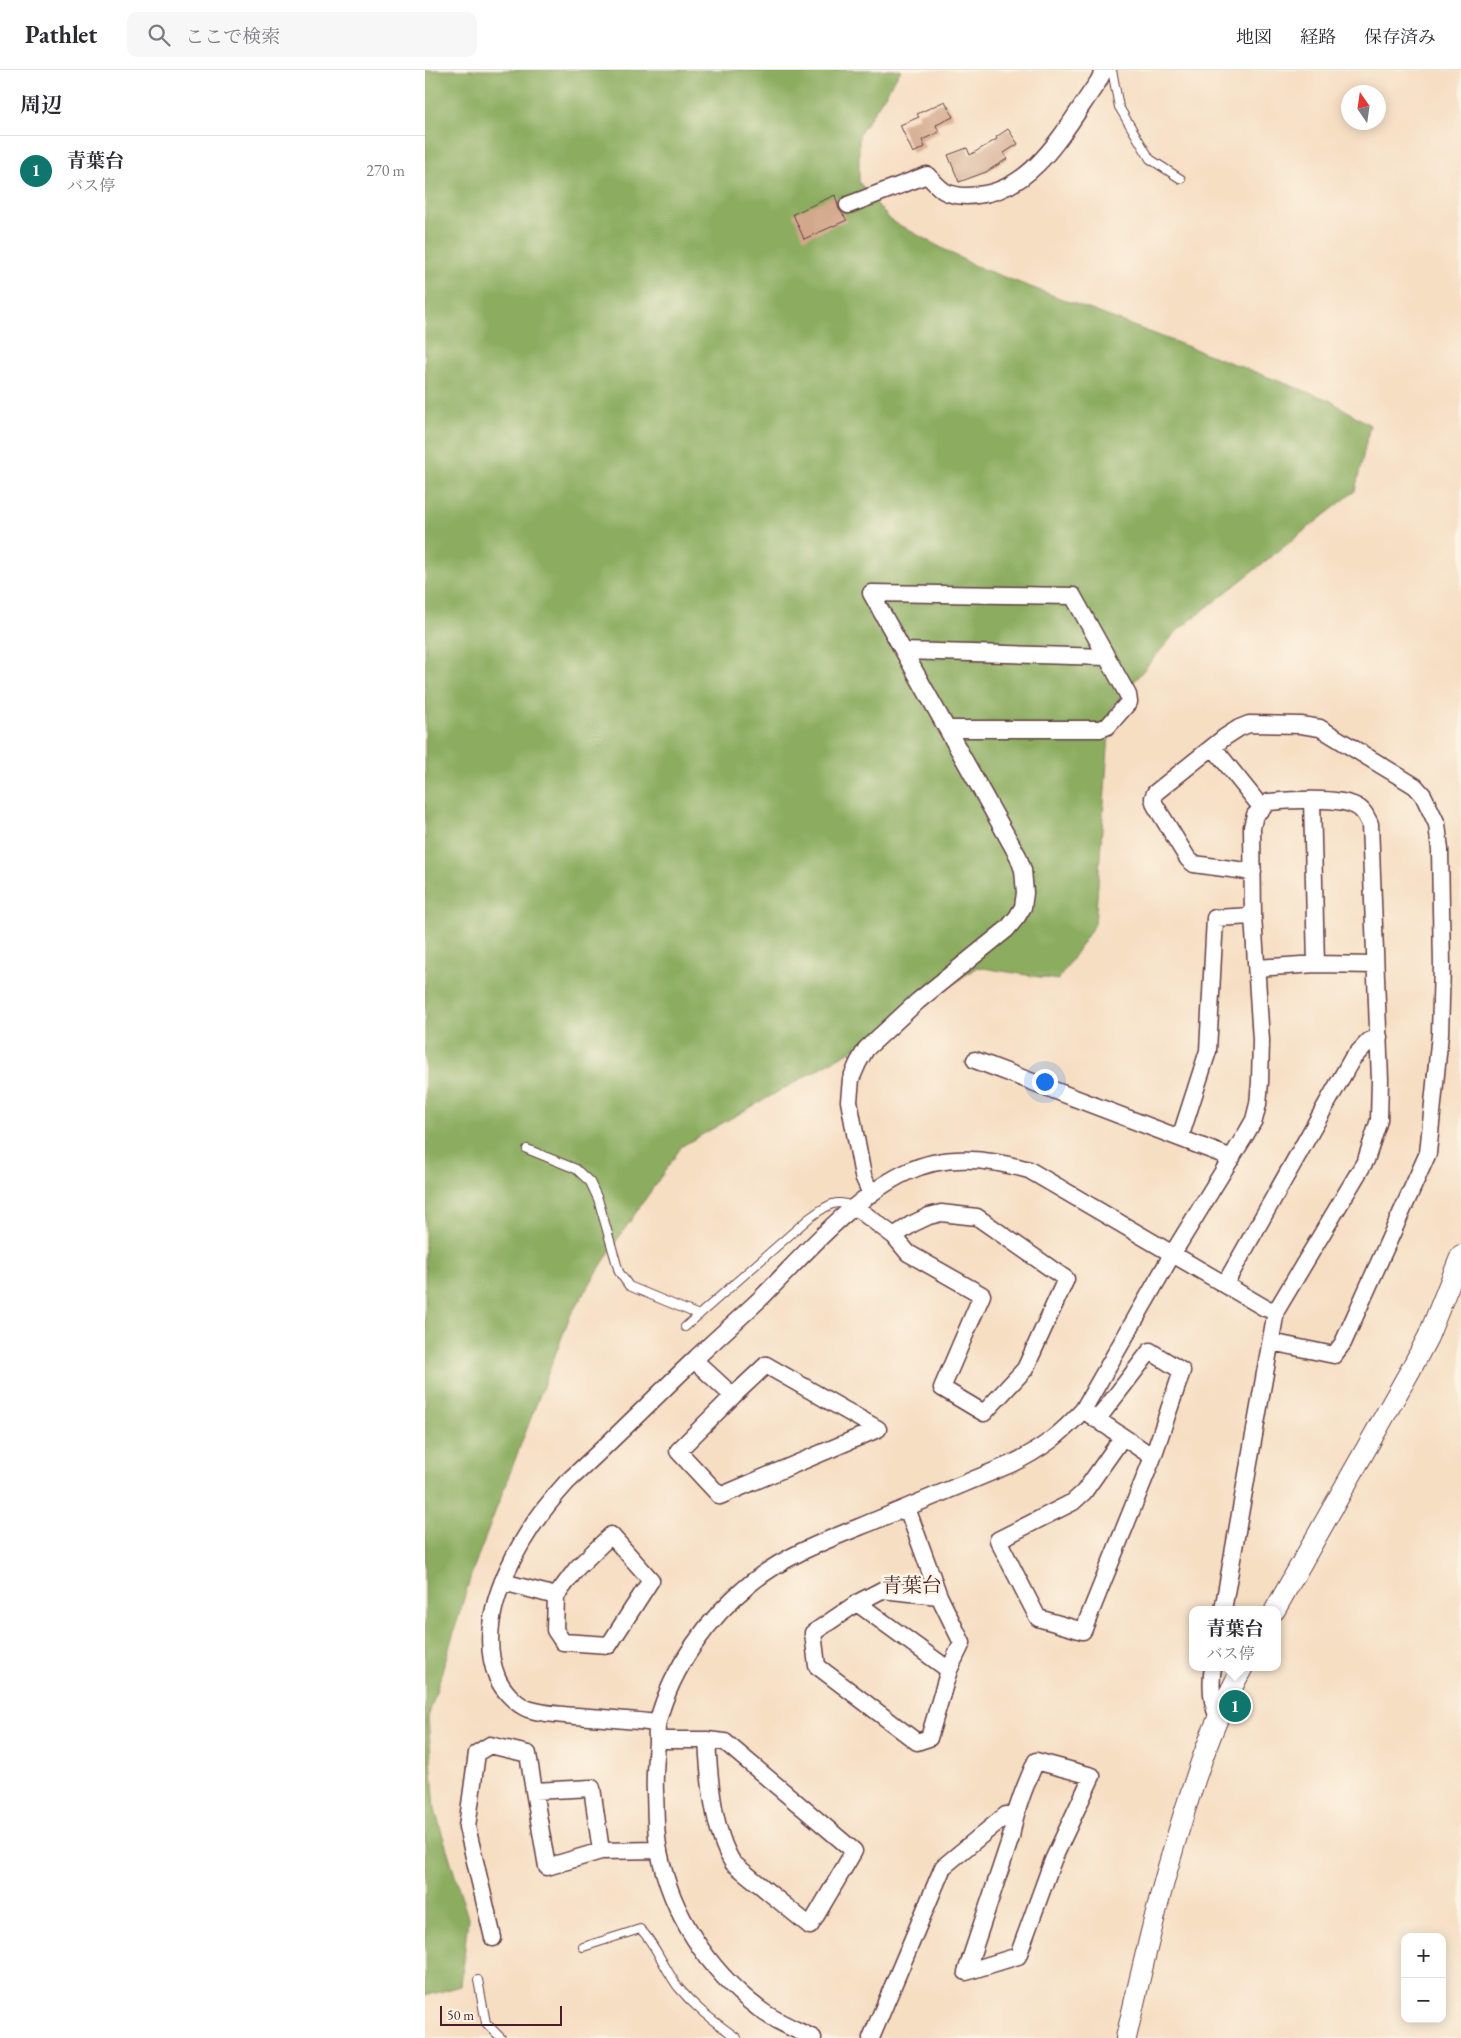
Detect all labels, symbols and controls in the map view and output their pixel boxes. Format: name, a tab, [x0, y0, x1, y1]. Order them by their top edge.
search box	[127, 12, 477, 57]
text: Pathlet	[25, 19, 97, 50]
icon: search	[145, 21, 173, 49]
text: ここで検索	[185, 24, 280, 49]
text: 地図	[1236, 25, 1272, 48]
text: 経路	[1300, 25, 1336, 48]
text: 保存済み	[1364, 25, 1436, 48]
north arrow	[1341, 85, 1386, 130]
text: 周辺	[20, 91, 62, 118]
text: 青葉台	[67, 148, 124, 173]
text: 1	[32, 160, 40, 181]
text: 270 m	[366, 160, 405, 181]
text: バス停	[67, 175, 115, 196]
your location	[1032, 1069, 1058, 1095]
district label: 青葉台	[882, 1572, 942, 1598]
popup	[1189, 1606, 1281, 1671]
text: 青葉台	[1206, 1616, 1264, 1641]
text: バス停	[1206, 1643, 1255, 1664]
pin: 1	[1219, 1687, 1251, 1725]
map controls	[1401, 1933, 1446, 2023]
button: +	[1401, 1933, 1446, 1978]
button: −	[1401, 1978, 1446, 2023]
scale bar	[440, 2003, 563, 2026]
text: 50 m	[447, 2006, 474, 2024]

